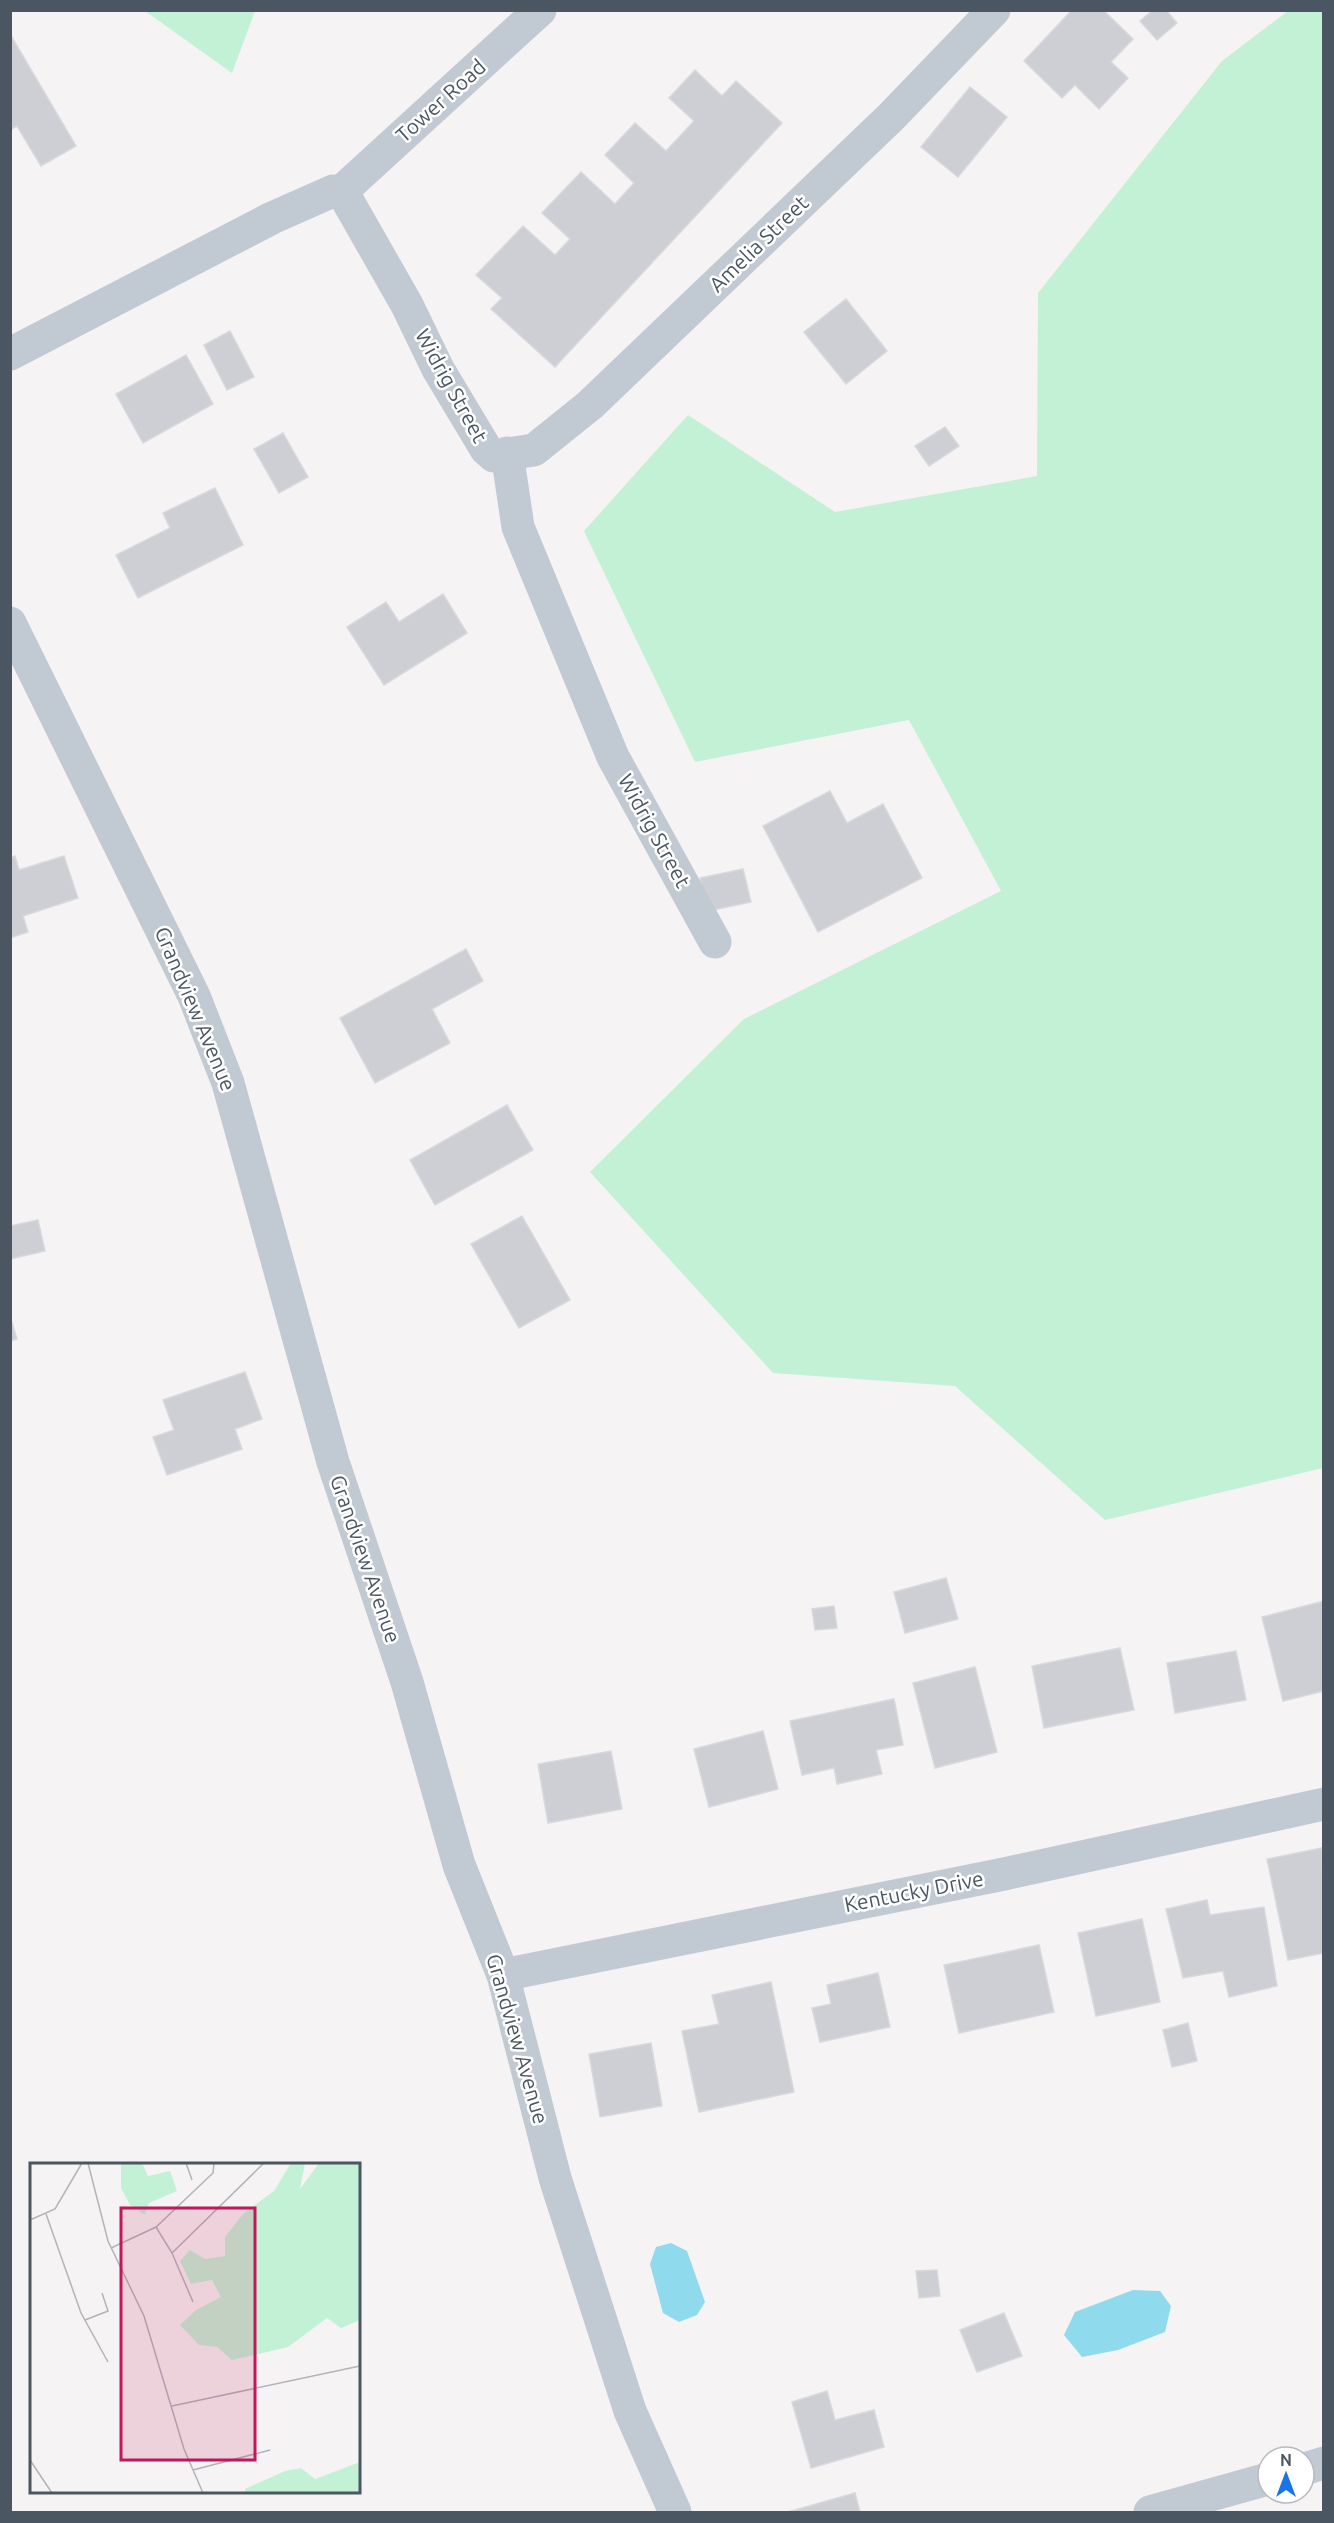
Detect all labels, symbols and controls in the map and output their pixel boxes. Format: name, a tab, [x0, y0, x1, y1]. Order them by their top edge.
street label: Tower Road	[391, 54, 490, 147]
street label: Amelia Street	[704, 190, 813, 296]
street label: Widrig Street	[411, 325, 493, 446]
street label: Widrig Street	[614, 770, 696, 891]
street label: Grandview Avenue	[151, 923, 241, 1094]
street label: Grandview Avenue	[326, 1472, 406, 1646]
street label: Kentucky Drive	[842, 1866, 985, 1916]
street label: Grandview Avenue	[482, 1951, 554, 2126]
inset map	[30, 2163, 360, 2493]
north arrow	[1256, 2445, 1316, 2505]
text: N	[1280, 2451, 1292, 2469]

